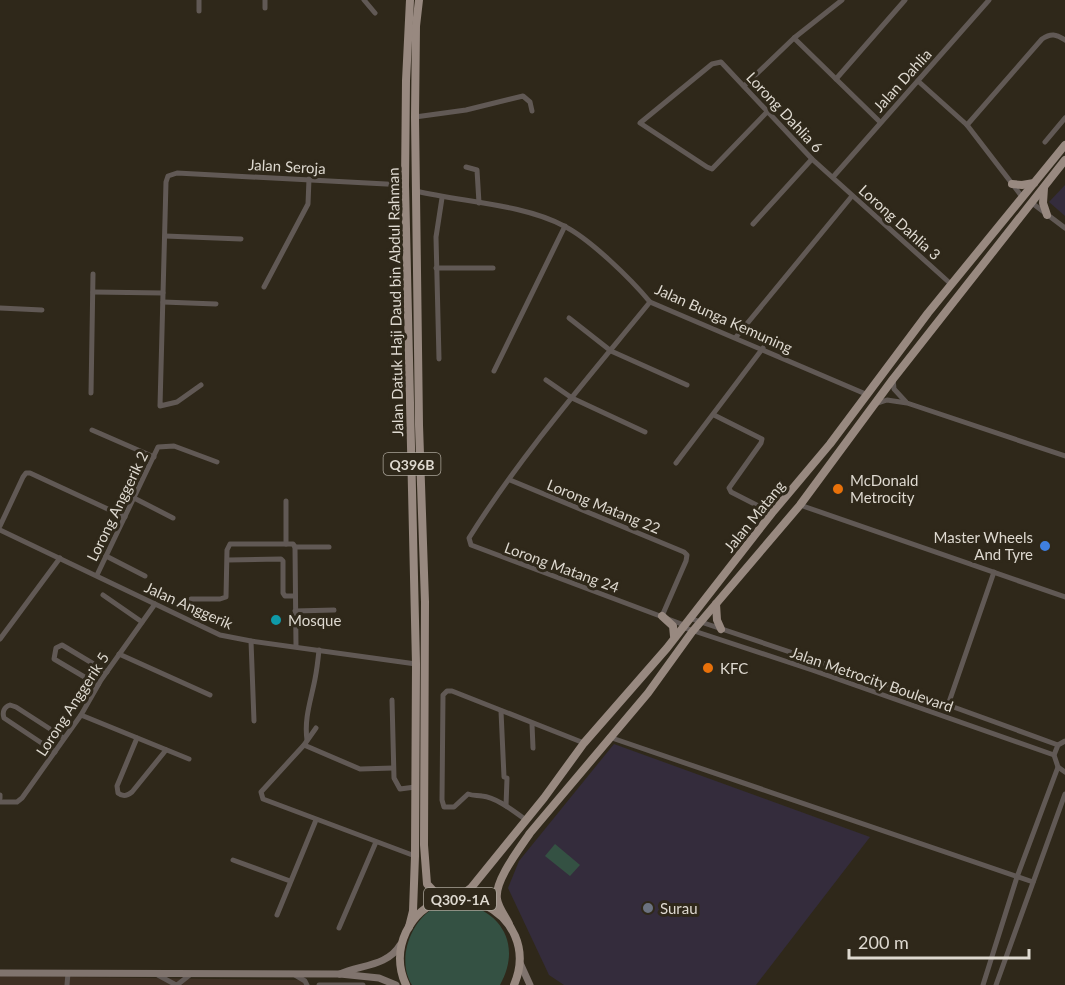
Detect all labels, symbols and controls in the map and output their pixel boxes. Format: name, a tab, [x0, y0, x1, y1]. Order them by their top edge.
street label: Jalan Dahlia	[869, 45, 935, 115]
street label: Lorong Dahlia 6	[743, 68, 827, 156]
street label: Jalan Seroja	[248, 155, 326, 177]
street label: Jalan Datuk Haji Daud bin Abdul Rahman	[384, 167, 406, 437]
street label: Lorong Dahlia 3	[856, 181, 944, 263]
street label: Jalan Bunga Kemuning	[653, 280, 796, 356]
street label: Lorong Anggerik 2	[83, 448, 151, 564]
road number: Q396B	[384, 453, 440, 475]
place label: McDonald Metrocity	[850, 471, 918, 506]
street label: Lorong Matang 22	[545, 475, 663, 537]
street label: Jalan Matang	[720, 476, 788, 555]
marker: McDonald Metrocity	[831, 482, 845, 496]
place label: Master Wheels And Tyre	[934, 528, 1033, 563]
street label: Lorong Matang 24	[502, 538, 622, 596]
marker: Master Wheels And Tyre	[1038, 539, 1052, 553]
street label: Jalan Anggerik	[142, 578, 236, 633]
place label: Mosque	[288, 611, 341, 629]
marker: Mosque	[269, 613, 283, 627]
street label: Jalan Metrocity Boulevard	[788, 643, 956, 715]
street label: Lorong Anggerik 5	[32, 649, 112, 759]
place label: KFC	[720, 659, 748, 677]
marker: KFC	[701, 661, 715, 675]
road number: Q309-1A	[424, 888, 496, 910]
place label: Surau	[660, 899, 698, 917]
marker: Surau	[641, 901, 655, 915]
scale bar	[849, 922, 1029, 960]
text: 200 m	[858, 931, 909, 953]

